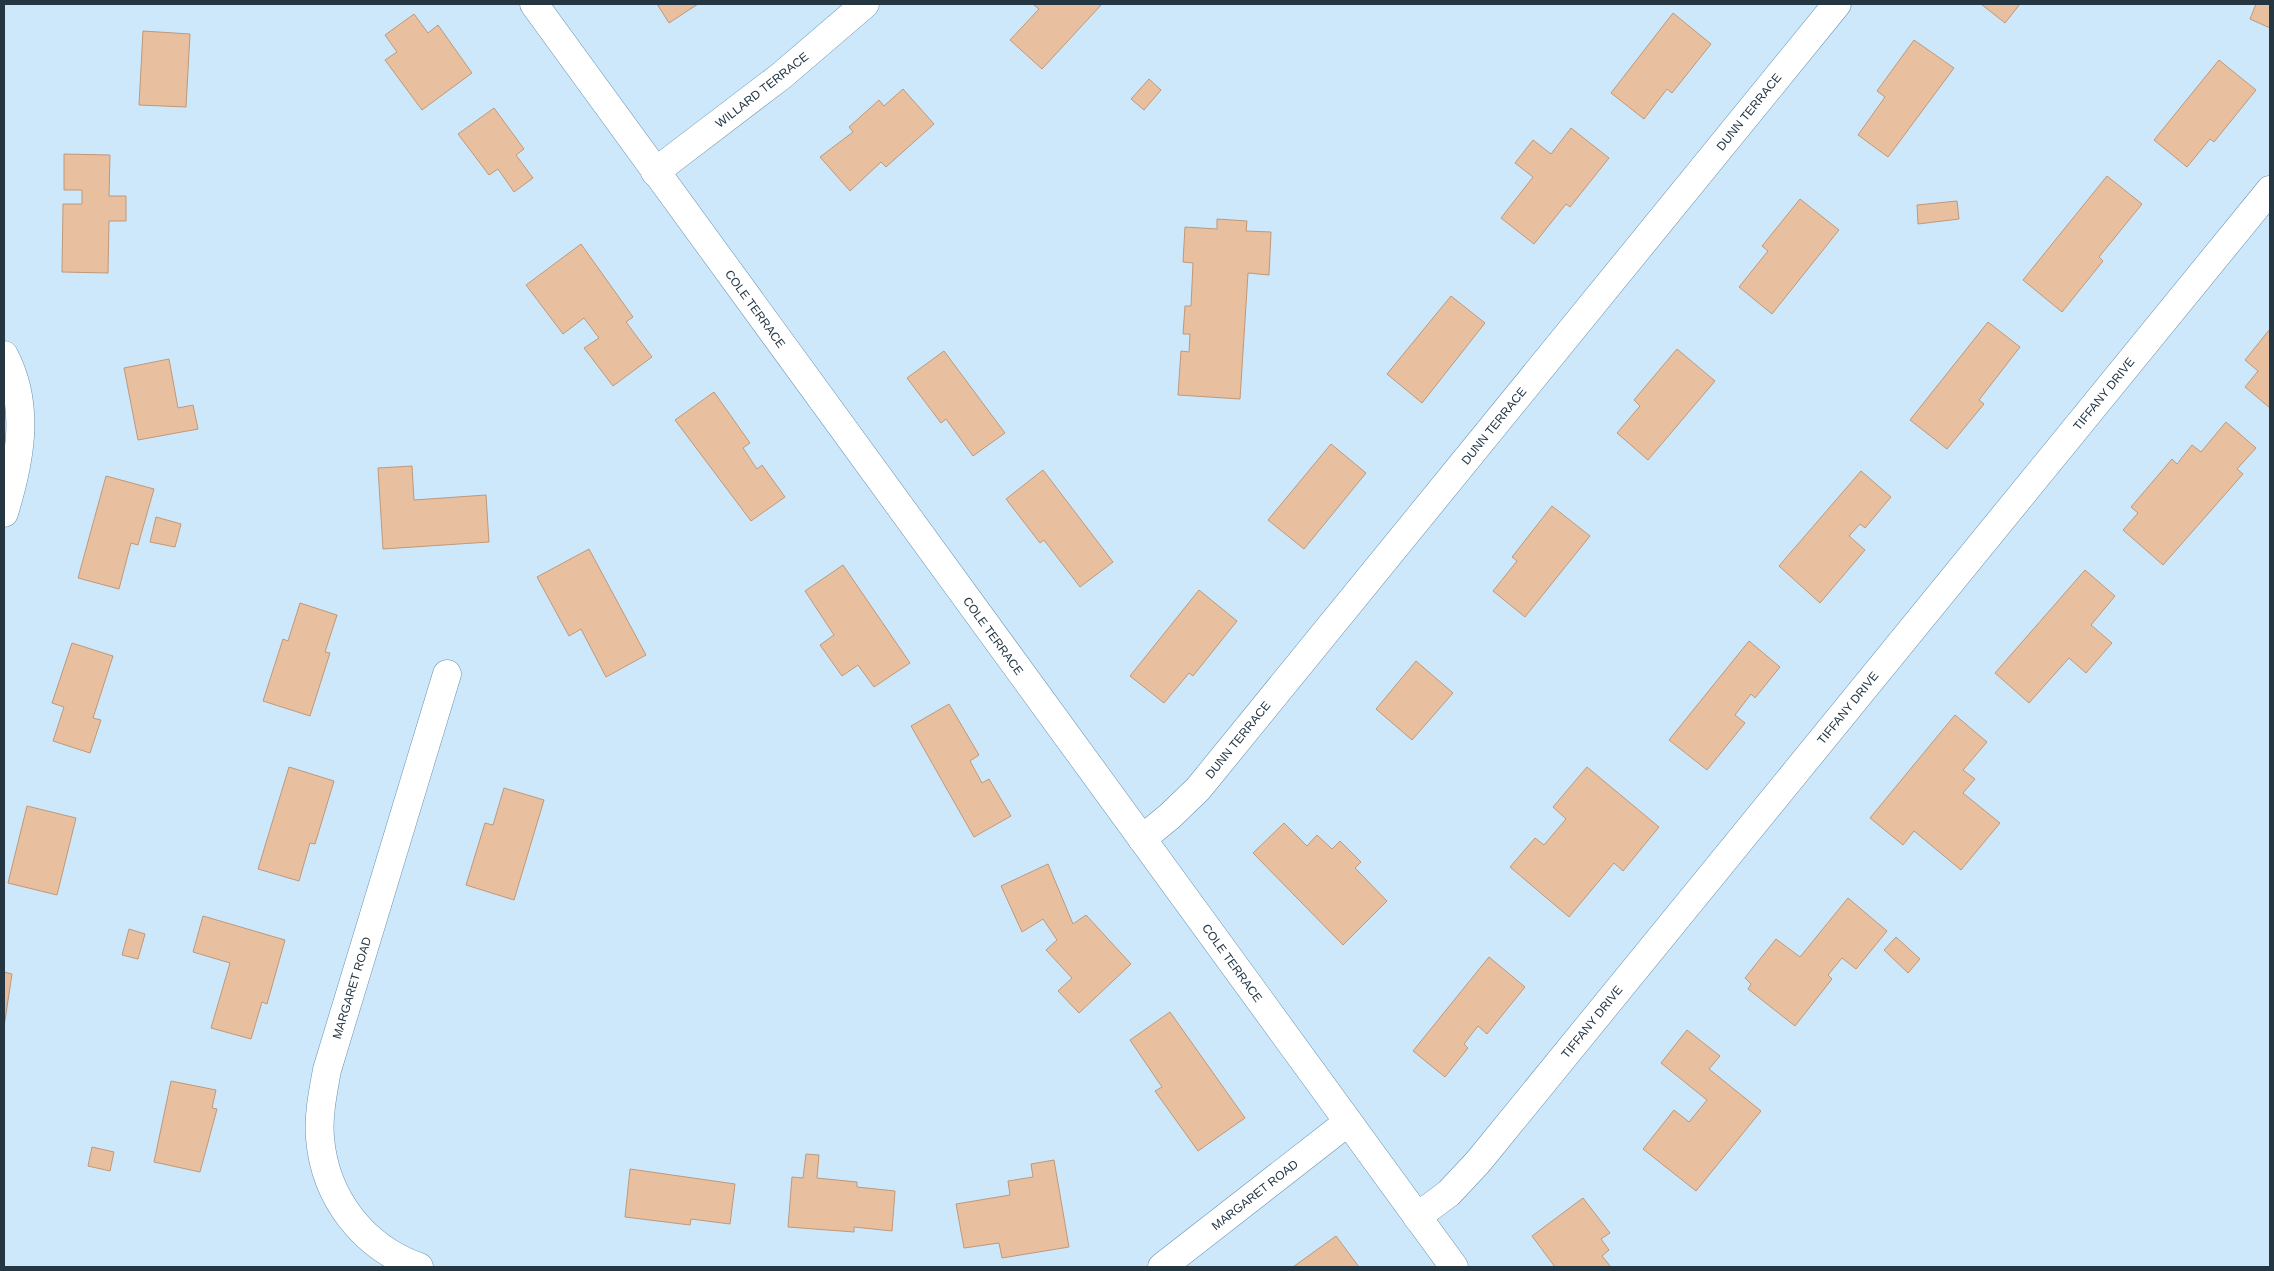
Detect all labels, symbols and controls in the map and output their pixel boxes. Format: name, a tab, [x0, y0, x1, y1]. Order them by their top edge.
street label: WILLARD TERRACE	[713, 49, 811, 131]
street label: DUNN TERRACE	[1714, 71, 1784, 153]
street label: COLE TERRACE	[722, 267, 788, 351]
street label: TIFFANY DRIVE	[2071, 355, 2137, 433]
street label: DUNN TERRACE	[1459, 385, 1529, 467]
street label: COLE TERRACE	[960, 594, 1026, 678]
street label: TIFFANY DRIVE	[1815, 669, 1881, 747]
street label: DUNN TERRACE	[1203, 699, 1273, 781]
street label: COLE TERRACE	[1199, 921, 1265, 1005]
street label: MARGARET ROAD	[330, 935, 374, 1041]
street label: TIFFANY DRIVE	[1559, 983, 1625, 1061]
street label: MARGARET ROAD	[1209, 1157, 1301, 1233]

